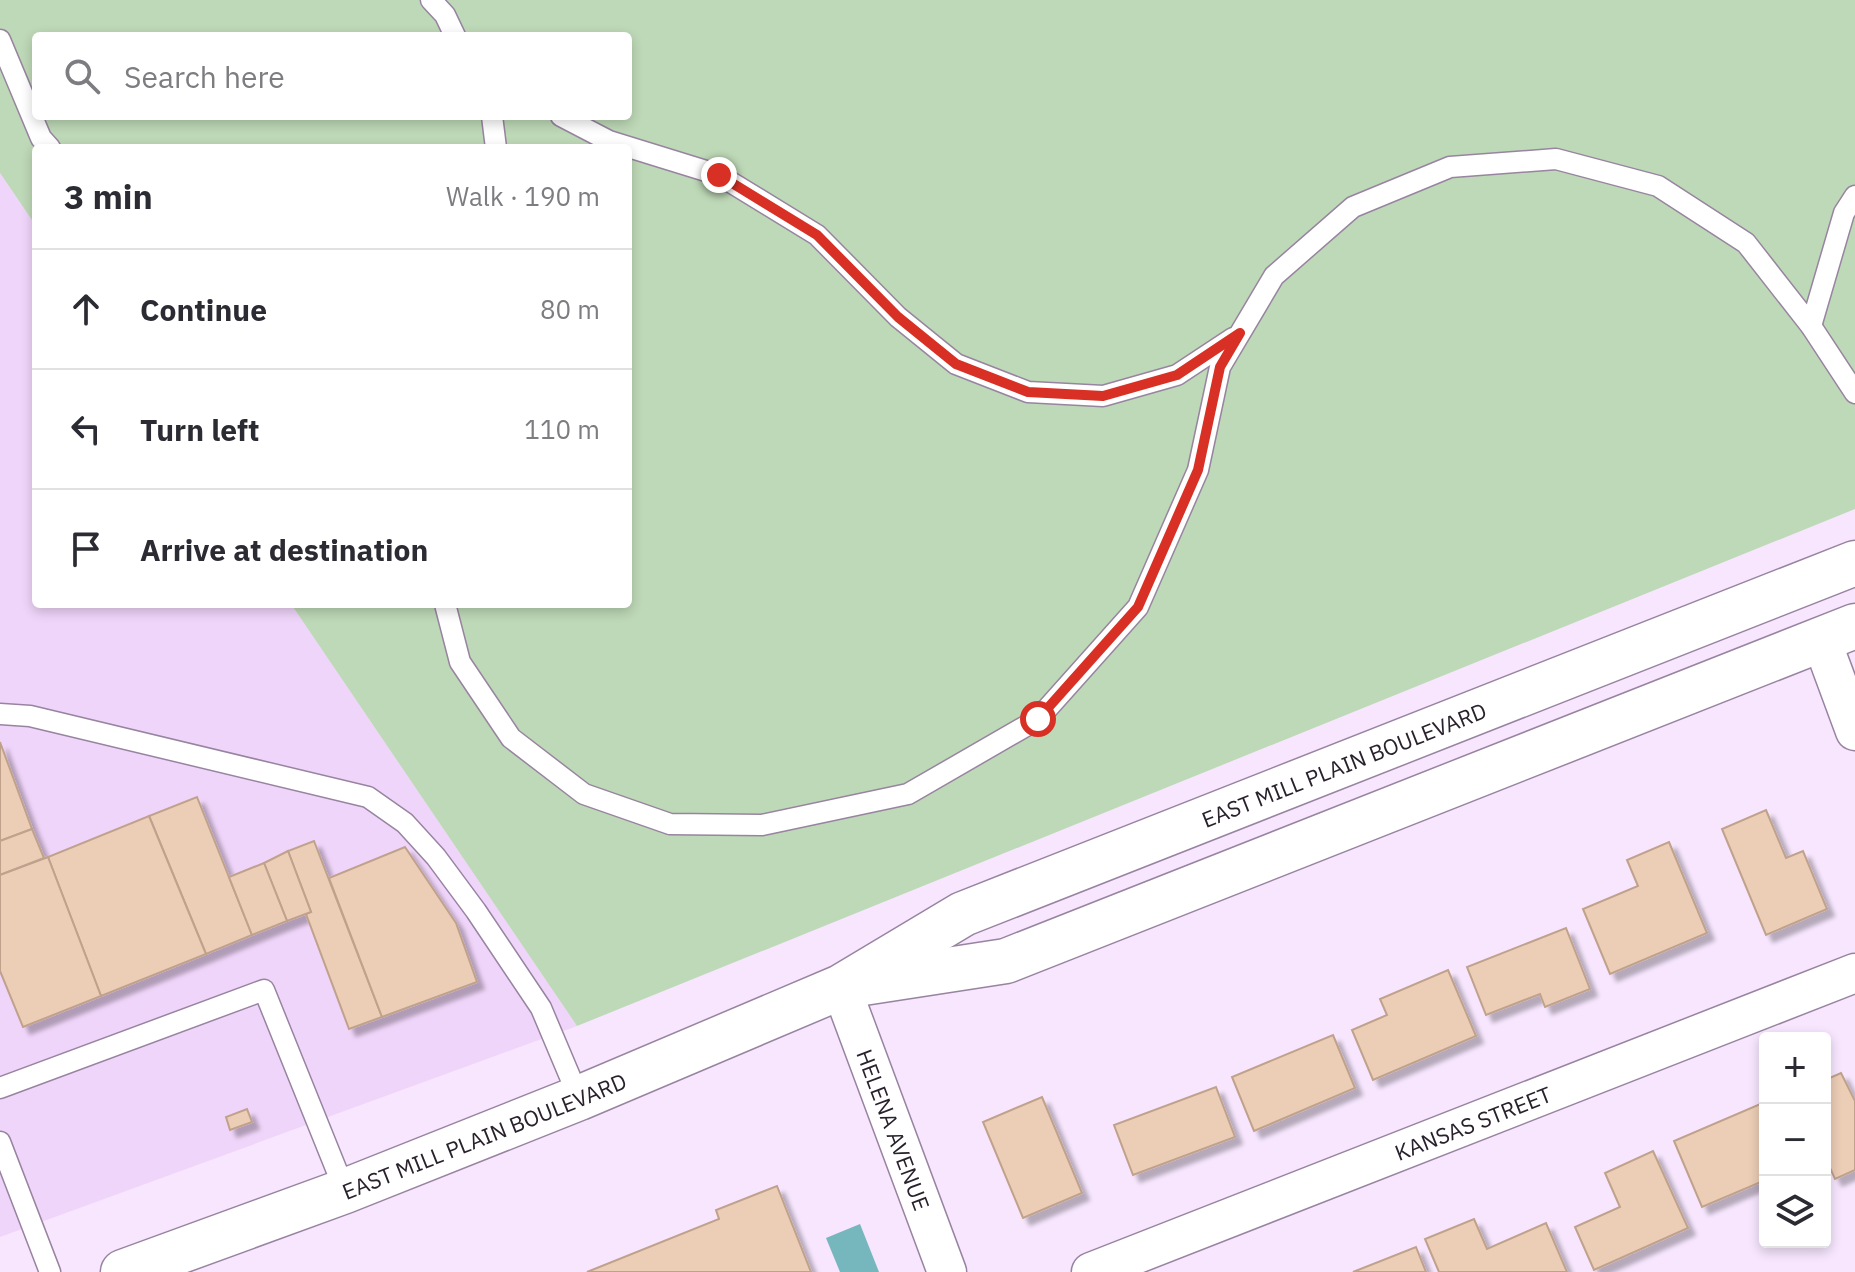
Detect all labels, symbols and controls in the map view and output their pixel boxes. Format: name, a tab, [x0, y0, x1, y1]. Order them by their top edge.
search box	[32, 32, 632, 120]
icon: search	[60, 54, 104, 98]
text: Search here	[124, 57, 285, 96]
route end	[701, 157, 737, 193]
text: 3 min	[64, 174, 153, 218]
text: Walk · 190 m	[446, 179, 600, 213]
icon: ahead	[64, 287, 108, 331]
text: Continue	[140, 290, 267, 329]
text: 80 m	[540, 292, 600, 326]
icon: left	[64, 407, 108, 451]
text: Turn left	[140, 410, 259, 449]
text: 110 m	[524, 412, 600, 446]
icon: arrive	[64, 527, 108, 571]
text: Arrive at destination	[140, 530, 428, 569]
street label: EAST MILL PLAIN BOULEVARD	[1197, 695, 1490, 833]
route start	[1020, 701, 1056, 737]
map controls	[1759, 1032, 1831, 1248]
button: +	[1759, 1032, 1831, 1104]
street label: HELENA AVENUE	[851, 1045, 937, 1214]
street label: EAST MILL PLAIN BOULEVARD	[338, 1065, 630, 1205]
street label: KANSAS STREET	[1390, 1079, 1556, 1166]
button: −	[1759, 1104, 1831, 1176]
button: layers	[1759, 1176, 1831, 1248]

